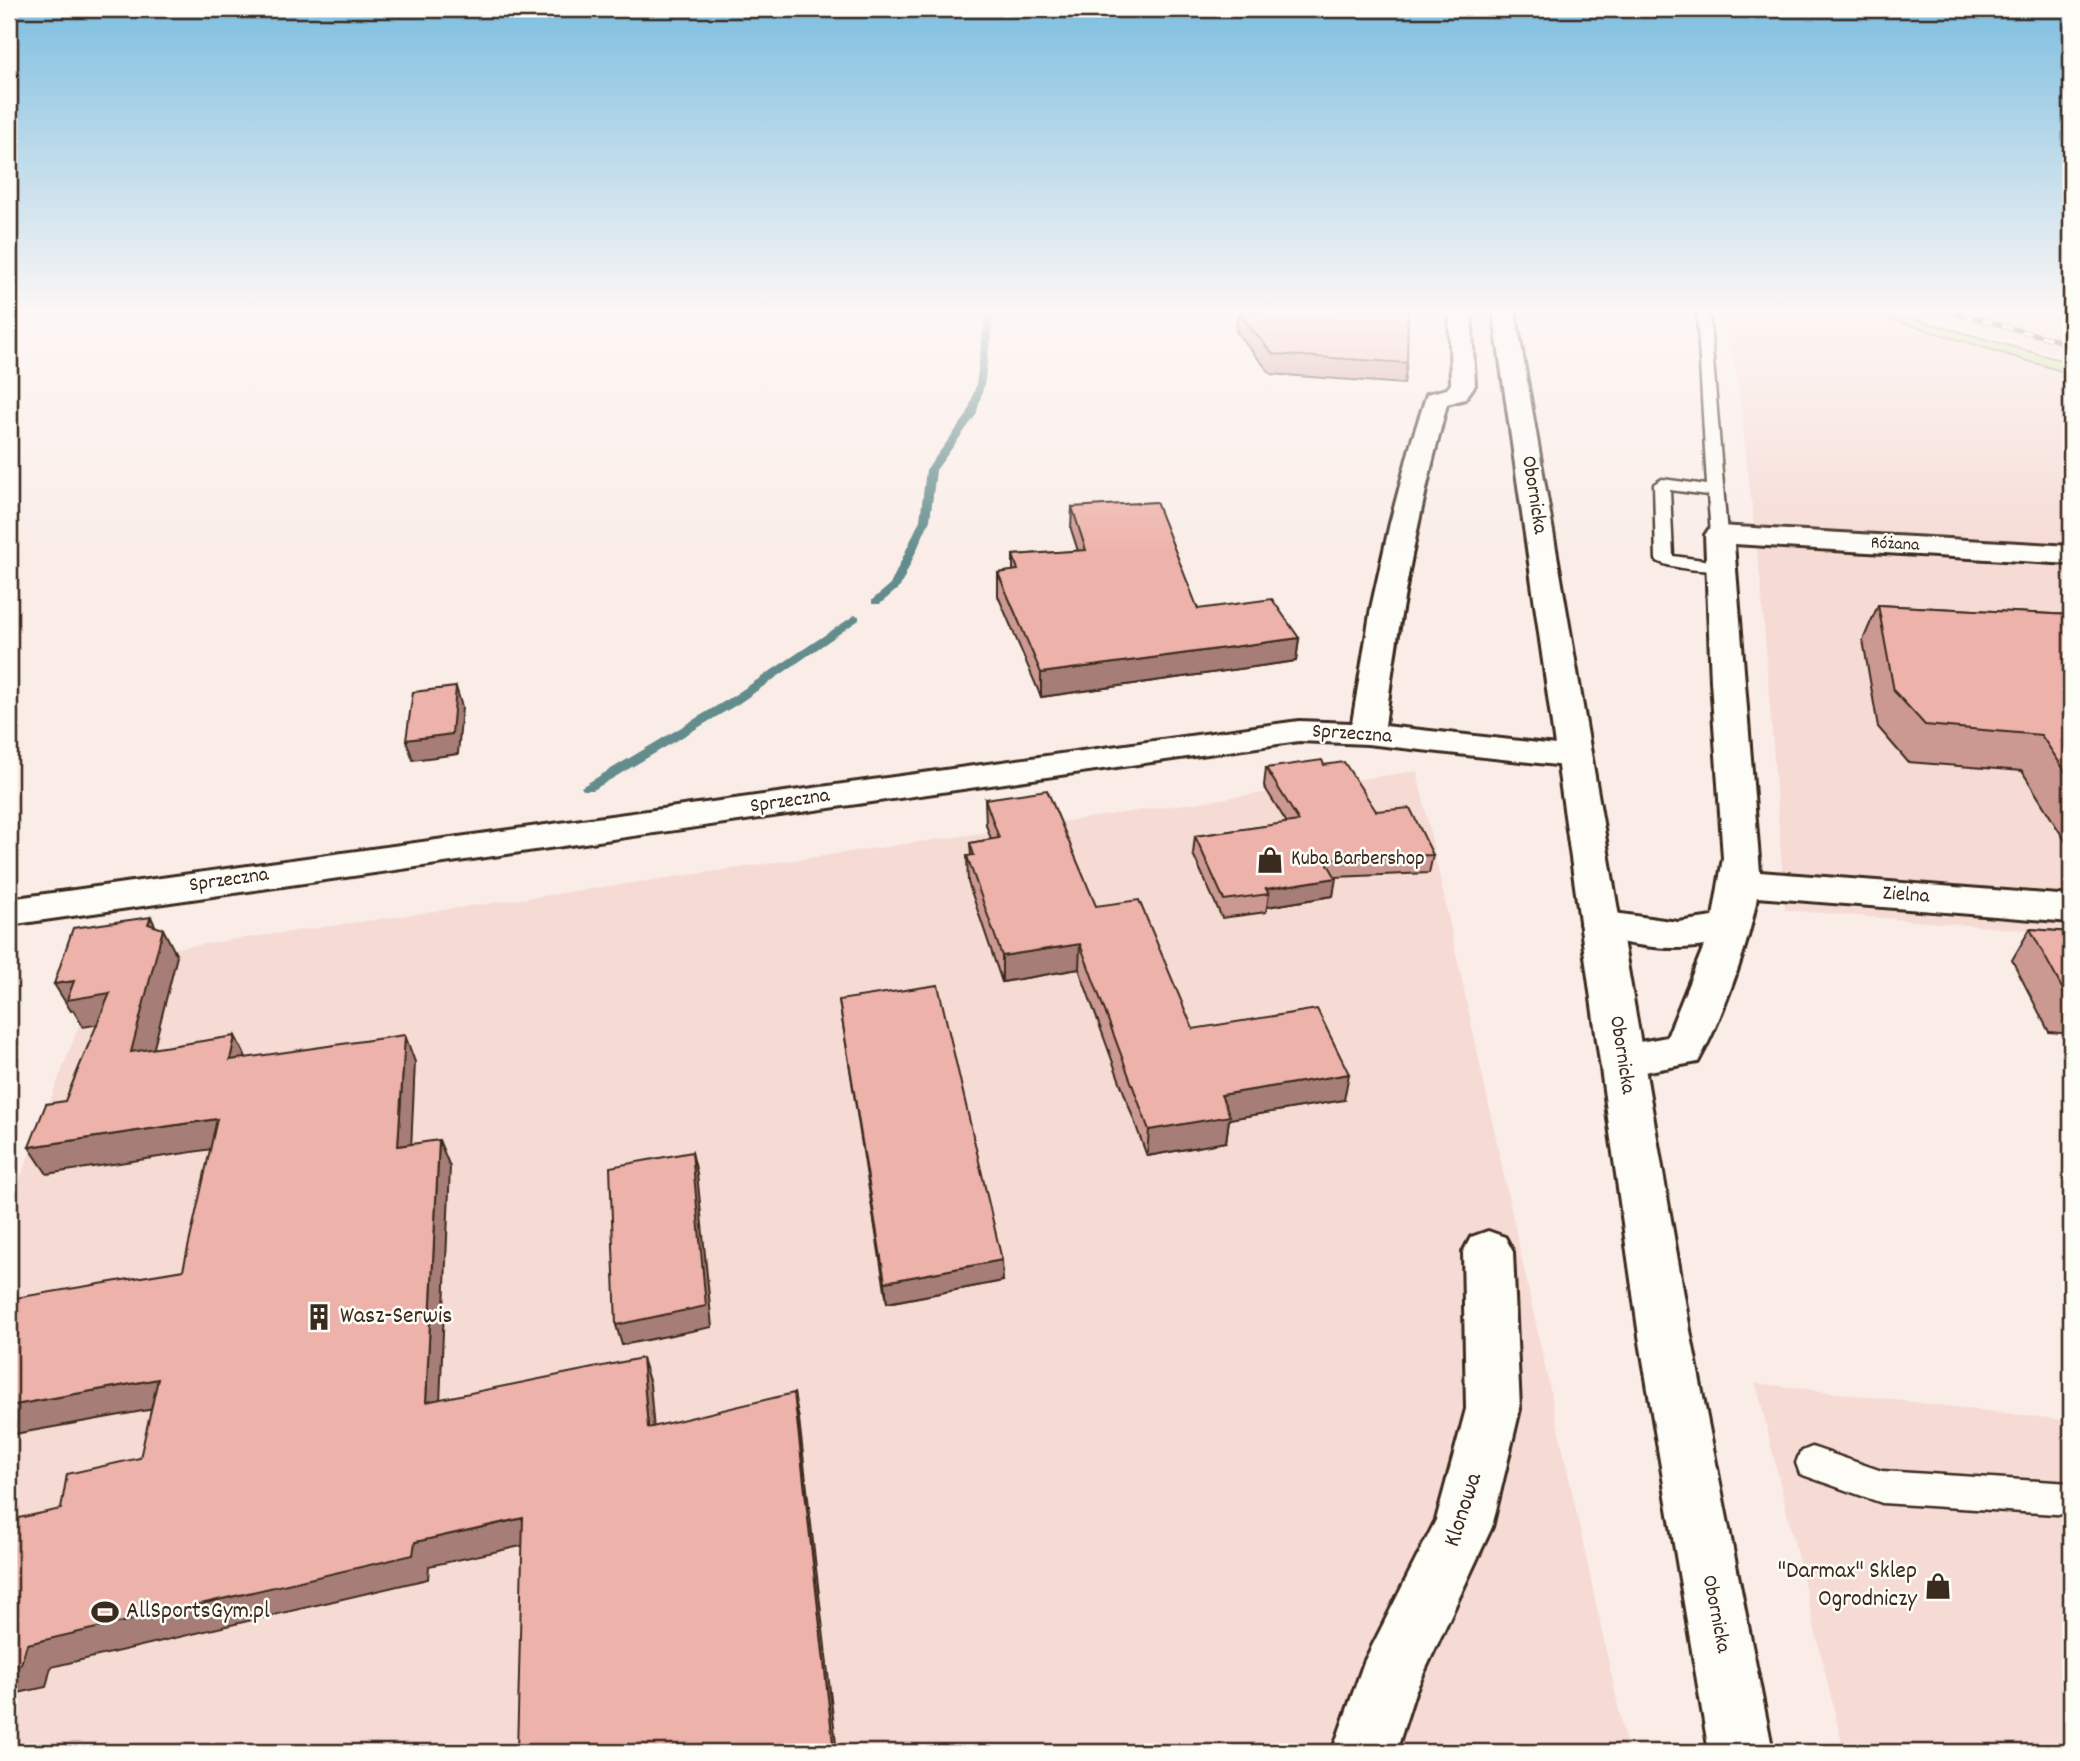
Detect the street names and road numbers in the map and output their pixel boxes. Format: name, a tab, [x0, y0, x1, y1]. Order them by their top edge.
street label: Obornicka	[1512, 454, 1554, 537]
street label: Różana	[1870, 531, 1921, 559]
street label: Sprzeczna	[1311, 717, 1394, 753]
street label: Sprzeczna	[748, 781, 833, 822]
street label: Sprzeczna	[187, 860, 272, 901]
street label: Zielna	[1882, 879, 1932, 913]
street label: Obornicka	[1600, 1014, 1642, 1097]
street label: Klonowa	[1436, 1468, 1492, 1551]
street label: Obornicka	[1693, 1572, 1737, 1657]

